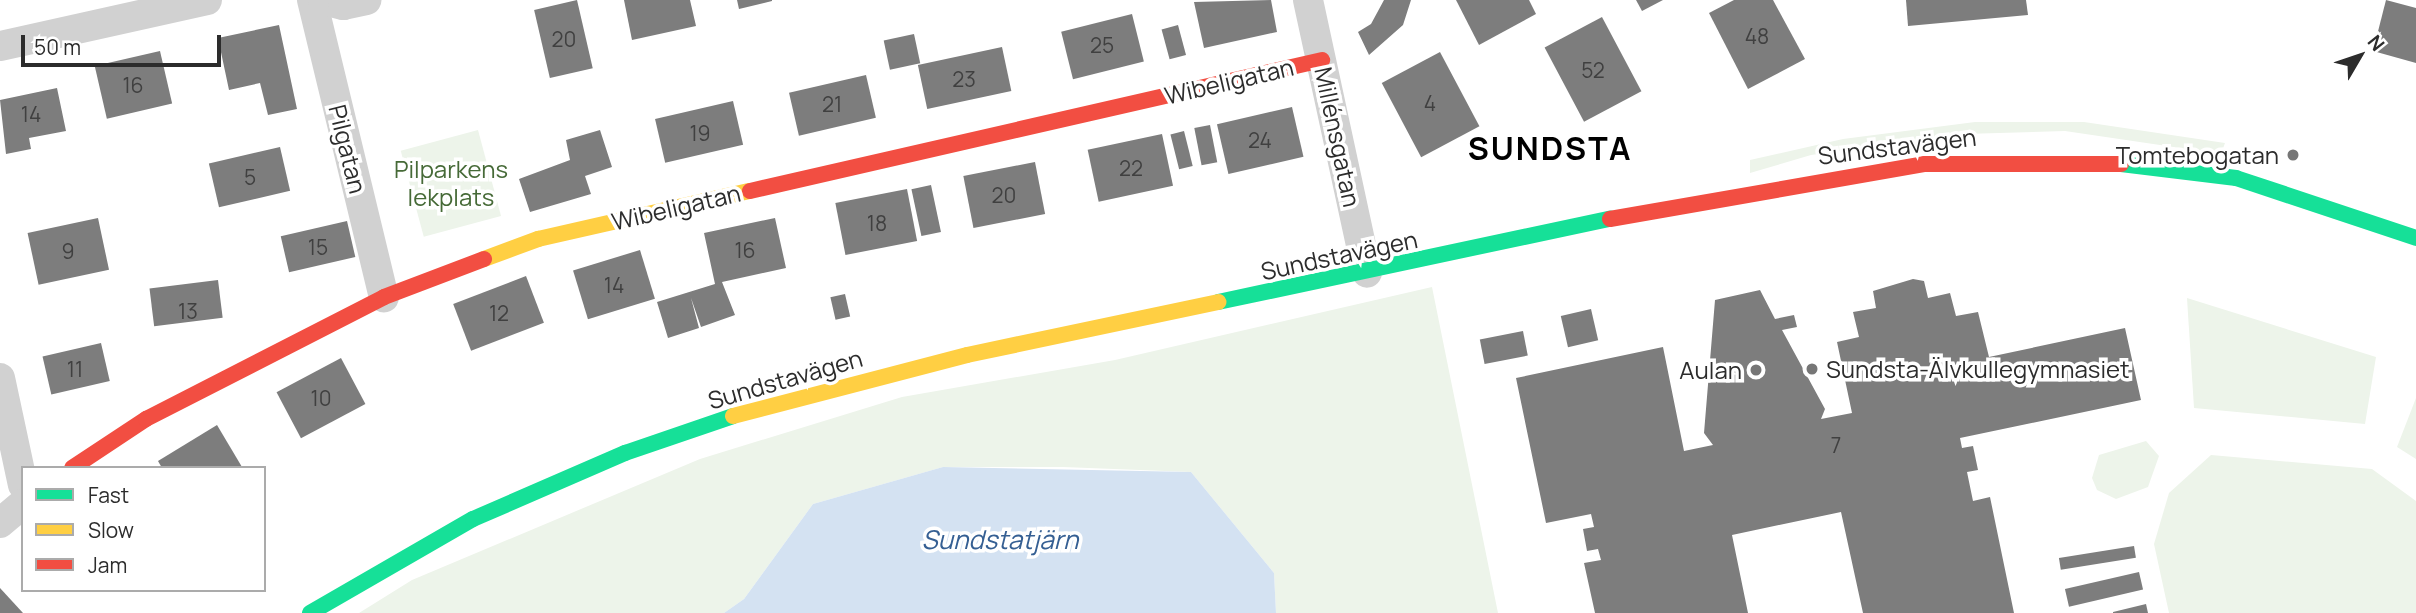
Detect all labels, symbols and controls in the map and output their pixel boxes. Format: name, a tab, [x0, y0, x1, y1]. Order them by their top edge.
scale bar	[24, 21, 224, 65]
north arrow	[2325, 21, 2395, 91]
house number: 48	[1745, 23, 1769, 49]
house number: 20	[552, 26, 576, 52]
text: N	[2362, 29, 2391, 56]
house number: 25	[1090, 32, 1114, 58]
text: 50 m	[34, 33, 81, 61]
street label: Wibeligatan	[1162, 52, 1296, 110]
house number: 52	[1581, 57, 1605, 83]
street label: Millénsgatan	[1309, 64, 1367, 210]
house number: 23	[952, 66, 976, 92]
house number: 16	[122, 72, 144, 98]
house number: 4	[1424, 90, 1436, 116]
house number: 21	[822, 91, 842, 117]
house number: 14	[21, 101, 41, 127]
street label: Pilgatan	[323, 102, 373, 196]
house number: 19	[689, 120, 711, 146]
street label: Sundstavägen	[1816, 122, 1978, 170]
house number: 24	[1248, 127, 1272, 153]
district label: SUNDSTA	[1469, 129, 1631, 167]
place label: Tomtebogatan	[2116, 141, 2279, 169]
marker: Tomtebogatan	[2285, 147, 2301, 163]
park label: Pilparkens lekplats	[394, 155, 508, 211]
house number: 22	[1119, 155, 1143, 181]
house number: 5	[244, 164, 256, 190]
street label: Wibeligatan	[609, 178, 743, 236]
house number: 20	[992, 182, 1016, 208]
house number: 18	[867, 210, 887, 236]
street label: Sundstavägen	[1258, 224, 1420, 286]
house number: 15	[308, 234, 328, 260]
house number: 16	[734, 237, 756, 263]
house number: 9	[61, 238, 75, 264]
house number: 14	[604, 272, 624, 298]
house number: 13	[178, 298, 198, 324]
house number: 12	[489, 300, 509, 326]
street label: Sundstavägen	[704, 343, 866, 415]
place label: Sundsta-Älvkullegymnasiet	[1826, 355, 2130, 383]
house number: 11	[67, 356, 83, 382]
place label: Aulan	[1679, 356, 1742, 384]
marker: Sundsta-Älvkullegymnasiet	[1804, 361, 1820, 377]
marker: Aulan	[1748, 362, 1764, 378]
house number: 10	[311, 385, 331, 411]
house number: 7	[1831, 432, 1841, 458]
legend	[21, 466, 266, 592]
text: Fast	[88, 481, 129, 509]
text: Slow	[88, 516, 134, 544]
water label: Sundstatjärn	[922, 524, 1078, 556]
text: Jam	[88, 551, 127, 579]

